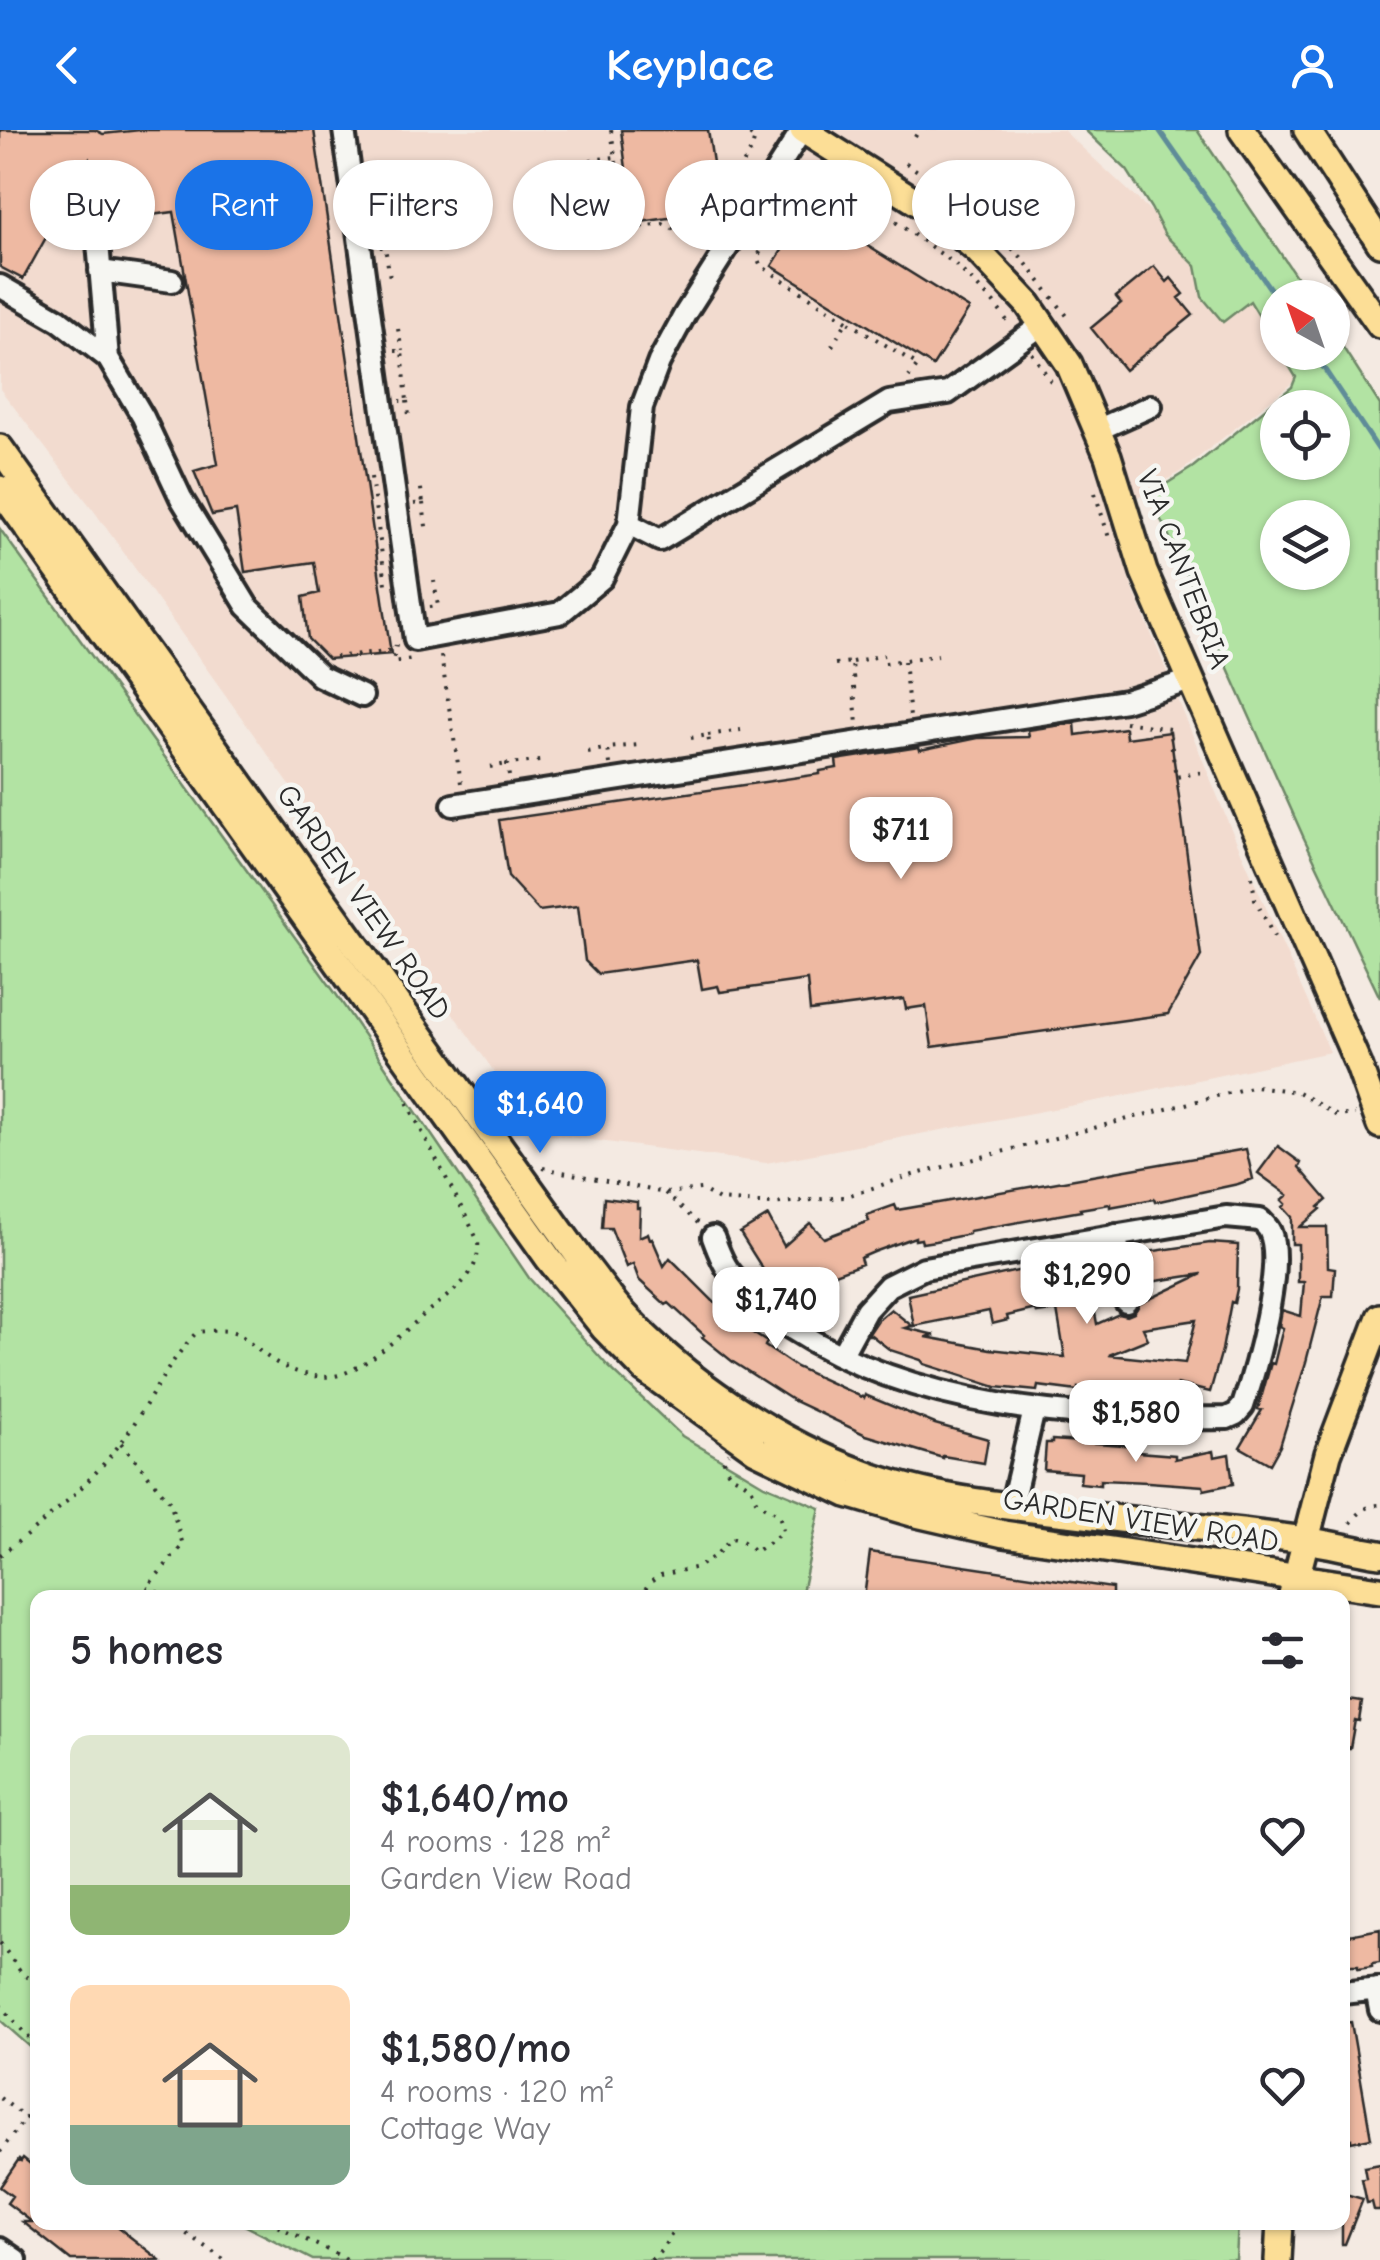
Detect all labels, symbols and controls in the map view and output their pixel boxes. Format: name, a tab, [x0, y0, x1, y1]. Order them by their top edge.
icon: back	[40, 38, 95, 93]
icon: person	[1285, 38, 1340, 93]
text: Keyplace	[606, 39, 774, 91]
chip: Buy	[30, 160, 155, 250]
chip: Rent	[175, 160, 313, 250]
chip: Filters	[333, 160, 493, 250]
chip: New	[513, 160, 645, 250]
chip: Apartment	[665, 160, 892, 250]
chip: House	[912, 160, 1075, 250]
north arrow	[1260, 280, 1350, 370]
map controls	[1260, 280, 1350, 590]
button: locate	[1260, 390, 1350, 480]
street label: VIA CANTEBRIA	[1130, 465, 1238, 674]
button: layers	[1260, 500, 1350, 590]
street label: GARDEN VIEW ROAD	[269, 778, 458, 1027]
pin: $711	[842, 797, 960, 882]
text: $711	[872, 811, 930, 848]
pin: $1,640	[459, 1071, 621, 1156]
text: $1,640	[496, 1085, 584, 1122]
pin: $1,290	[1006, 1242, 1168, 1327]
text: $1,290	[1043, 1256, 1131, 1293]
pin: $1,740	[695, 1267, 857, 1352]
text: $1,740	[734, 1281, 818, 1318]
pin: $1,580	[1055, 1380, 1217, 1465]
text: $1,580	[1091, 1394, 1181, 1431]
street label: GARDEN VIEW ROAD	[1000, 1481, 1281, 1560]
icon: filters	[1255, 1623, 1310, 1678]
text: 5 homes	[70, 1626, 223, 1675]
text: $1,640/mo	[380, 1774, 569, 1823]
icon: home	[150, 1775, 270, 1895]
icon: heart	[1255, 1808, 1310, 1863]
text: 4 rooms · 128 m²	[380, 1823, 610, 1860]
text: Garden View Road	[380, 1860, 632, 1897]
text: $1,580/mo	[380, 2024, 571, 2073]
icon: home	[150, 2025, 270, 2145]
icon: heart	[1255, 2058, 1310, 2113]
text: 4 rooms · 120 m²	[380, 2073, 613, 2110]
text: Cottage Way	[380, 2110, 550, 2147]

